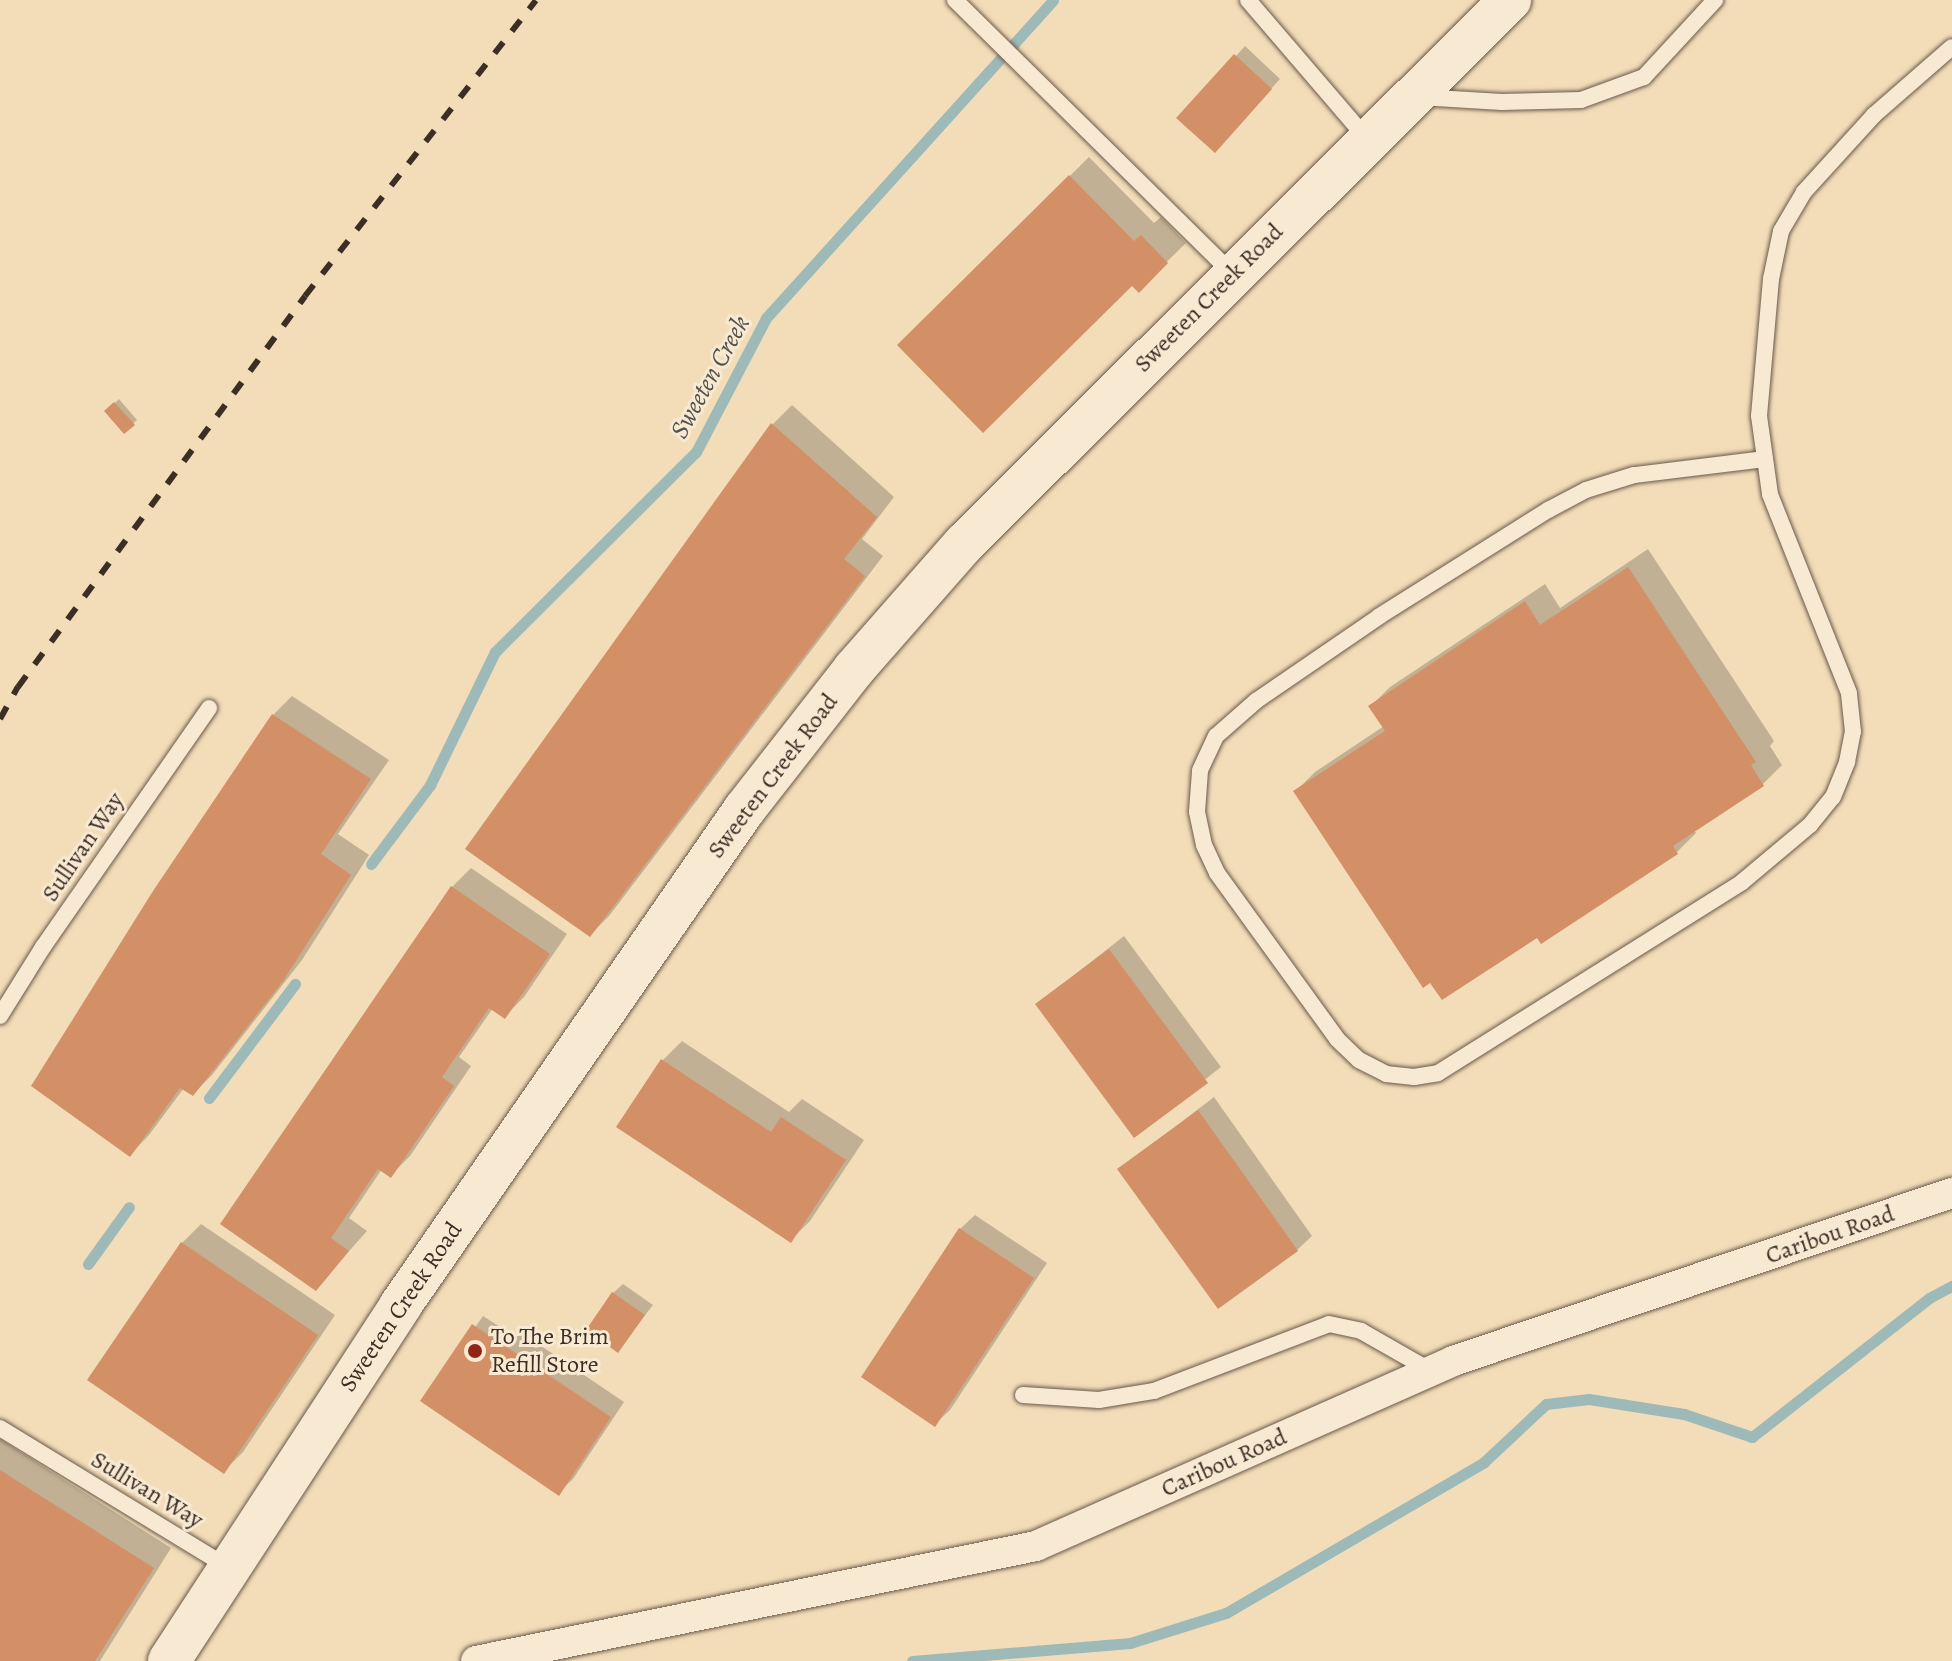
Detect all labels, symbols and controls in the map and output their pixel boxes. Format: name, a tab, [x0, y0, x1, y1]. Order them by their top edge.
street label: Sweeten Creek Road	[1129, 218, 1289, 378]
water label: Sweeten Creek	[664, 310, 756, 444]
street label: Sweeten Creek Road	[702, 688, 844, 864]
street label: Sullivan Way	[36, 787, 130, 907]
street label: Caribou Road	[1762, 1200, 1898, 1270]
street label: Sweeten Creek Road	[334, 1217, 468, 1397]
place label: To The Brim Refill Store	[491, 1323, 609, 1379]
marker: To The Brim Refill Store	[466, 1342, 484, 1360]
street label: Caribou Road	[1157, 1423, 1291, 1503]
street label: Sullivan Way	[86, 1445, 208, 1535]

